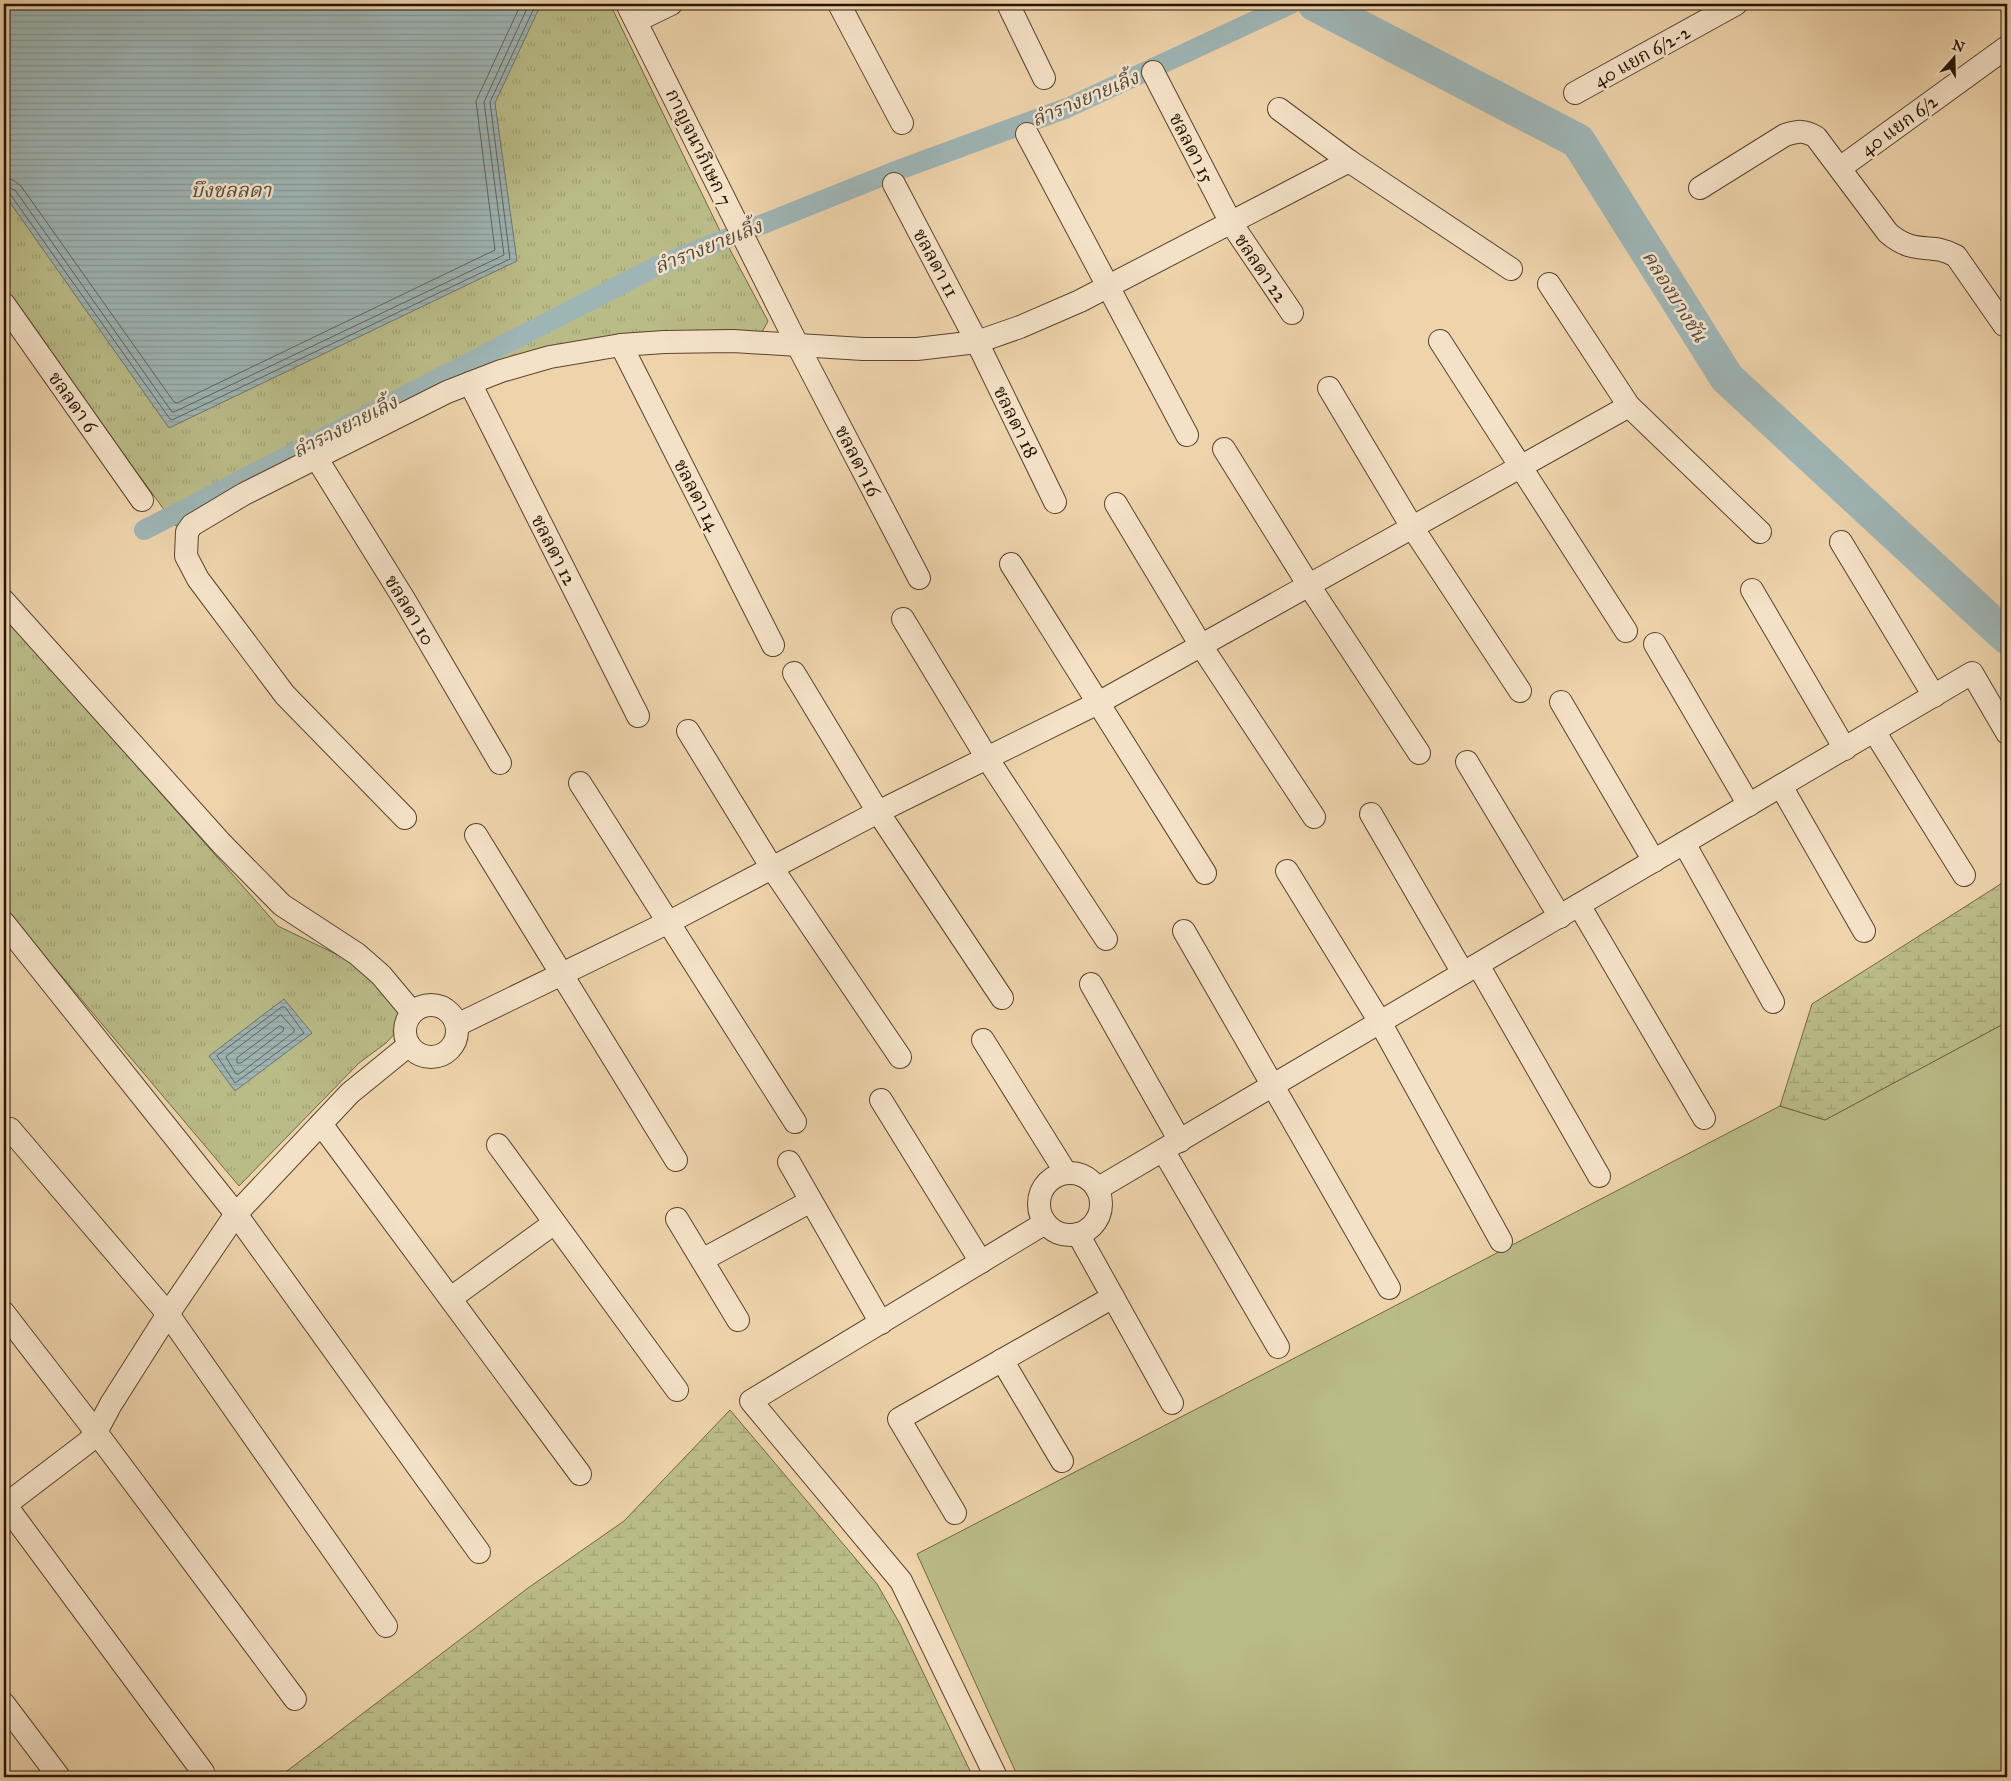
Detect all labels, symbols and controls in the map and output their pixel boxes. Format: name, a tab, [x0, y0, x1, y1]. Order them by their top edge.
street label: 40 แยก 6/2-2	[1590, 20, 1695, 92]
north arrow	[1928, 32, 1978, 82]
text: N	[1950, 36, 1967, 56]
water label: ลำรางยายเลิ้ง	[1027, 62, 1143, 131]
street label: กาญจนาภิเษก 7	[661, 85, 737, 209]
street label: 40 แยก 6/2	[1856, 89, 1942, 161]
street label: ชลลดา 15	[1165, 109, 1219, 187]
water label: บึงชลลดา	[191, 178, 273, 202]
water label: ลำรางยายเลิ้ง	[650, 211, 766, 279]
street label: ชลลดา 11	[908, 225, 964, 301]
street label: ชลลดา 22	[1230, 229, 1293, 307]
water label: คลองบางชัน	[1637, 246, 1713, 347]
street label: ชลลดา 6	[44, 367, 103, 438]
street label: ชลลดา 18	[989, 382, 1043, 462]
water label: ลำรางยายเลิ้ง	[288, 387, 402, 463]
street label: ชลลดา 16	[830, 422, 886, 501]
street label: ชลลดา 14	[669, 455, 725, 535]
street label: ชลลดา 12	[526, 511, 582, 590]
street label: ชลลดา 10	[380, 571, 440, 649]

